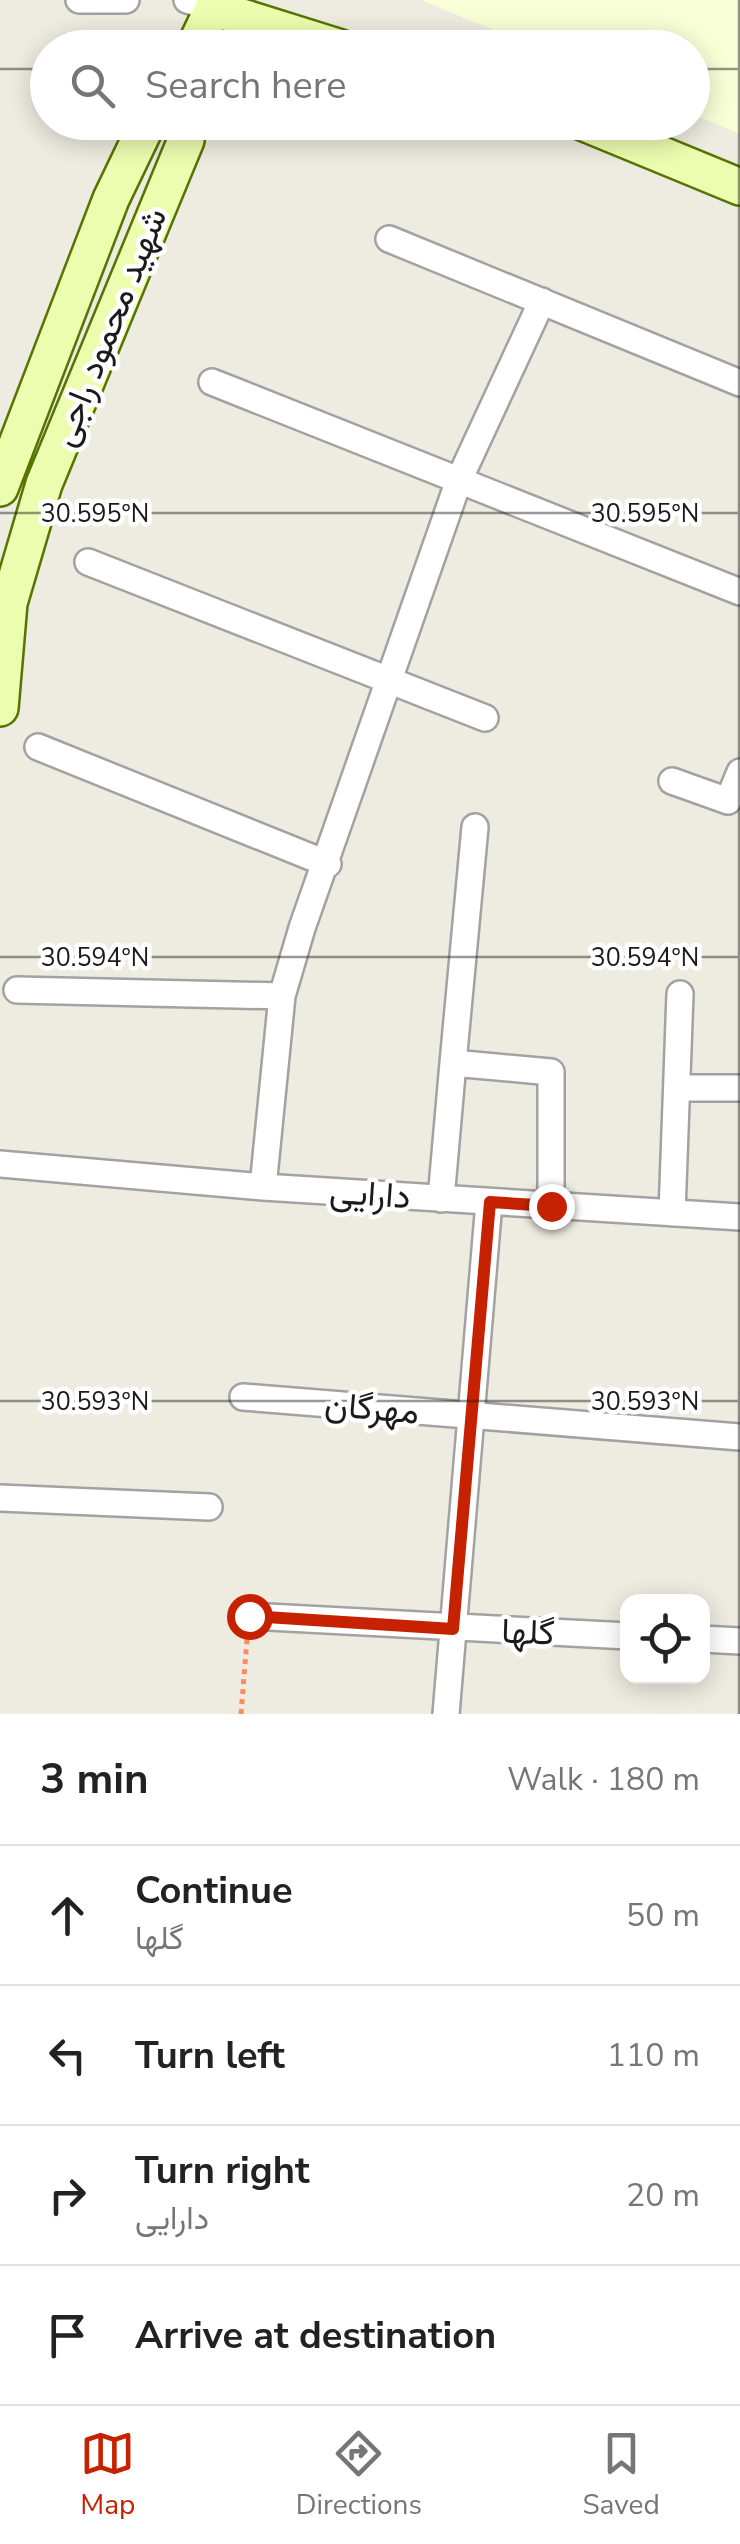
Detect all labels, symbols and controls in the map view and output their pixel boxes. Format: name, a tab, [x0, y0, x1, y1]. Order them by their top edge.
search box	[30, 30, 710, 140]
icon: search	[65, 58, 120, 113]
text: Search here	[145, 60, 346, 111]
street label: شهید محمود راجی	[40, 201, 178, 453]
text: 30.595°N	[41, 497, 149, 531]
text: 30.595°N	[591, 497, 699, 531]
text: 30.594°N	[41, 941, 149, 975]
text: 30.594°N	[591, 941, 699, 975]
street label: دارایی	[328, 1168, 412, 1220]
route end	[529, 1184, 575, 1230]
street label: مهرگان	[323, 1380, 421, 1436]
text: 30.593°N	[41, 1385, 149, 1419]
text: 30.593°N	[591, 1385, 699, 1419]
route start	[227, 1594, 273, 1640]
map controls	[620, 1594, 710, 1684]
button: locate	[620, 1594, 710, 1684]
street label: گلها	[501, 1608, 555, 1656]
text: 3 min	[40, 1751, 149, 1808]
text: Walk · 180 m	[507, 1758, 700, 1801]
text: Continue	[135, 1865, 293, 1916]
icon: ahead	[40, 1888, 95, 1943]
text: 50 m	[626, 1894, 700, 1937]
text: گلها	[135, 1917, 184, 1960]
icon: left	[40, 2028, 95, 2083]
text: Turn left	[135, 2030, 285, 2081]
text: 110 m	[607, 2034, 700, 2077]
text: Turn right	[135, 2145, 310, 2196]
icon: right	[40, 2168, 95, 2223]
text: 20 m	[626, 2174, 700, 2217]
text: دارایی	[135, 2197, 209, 2240]
icon: arrive	[40, 2308, 95, 2363]
text: Arrive at destination	[135, 2310, 496, 2361]
tab: Map	[80, 2426, 135, 2524]
tab: Directions	[296, 2426, 422, 2524]
tab: Saved	[582, 2426, 660, 2524]

